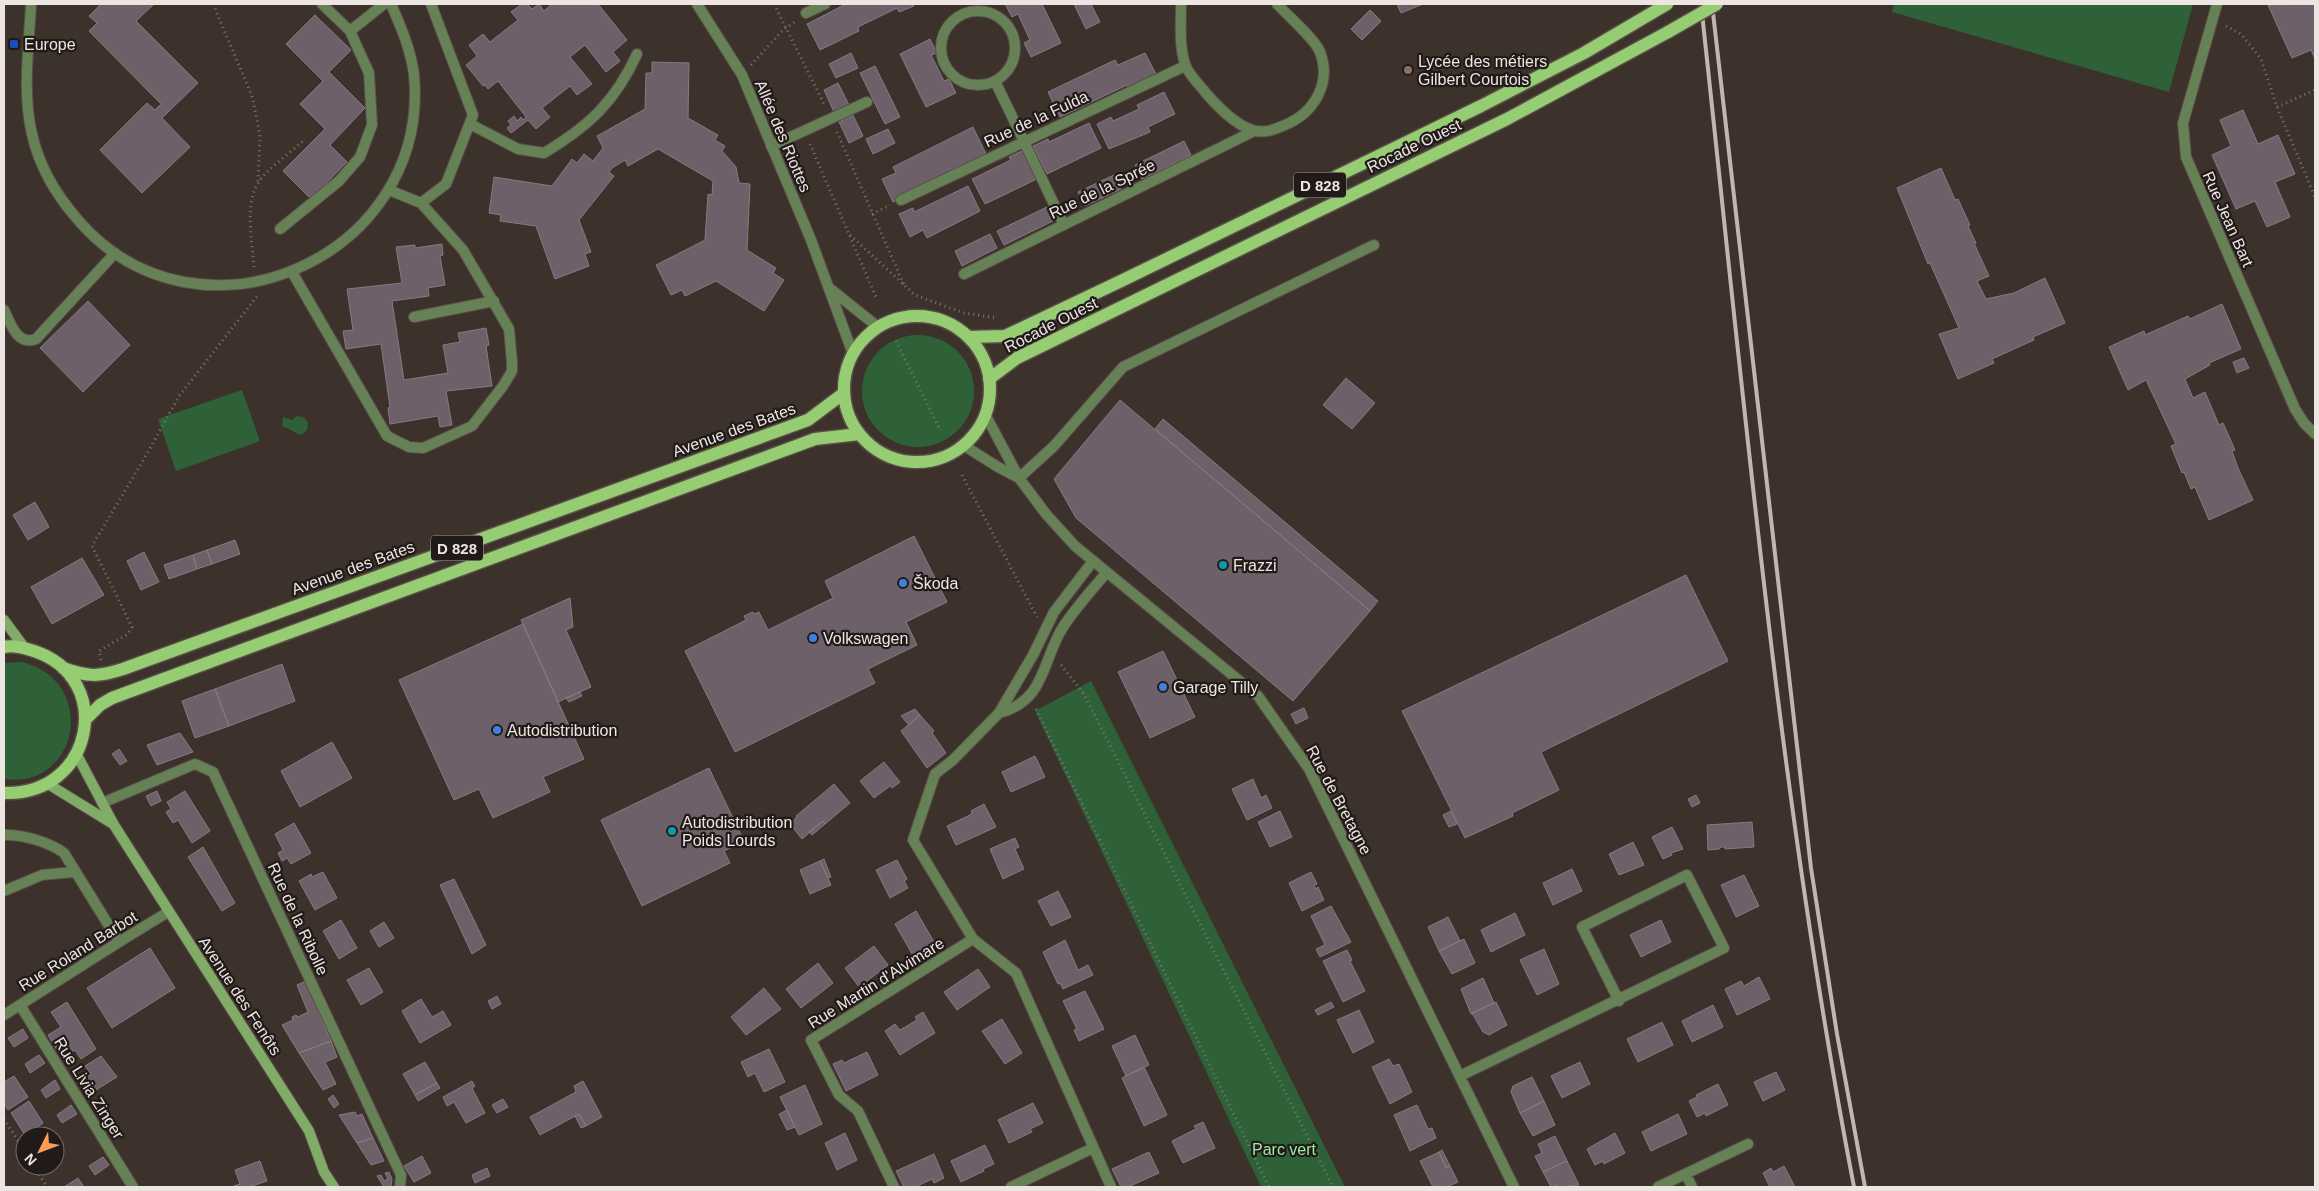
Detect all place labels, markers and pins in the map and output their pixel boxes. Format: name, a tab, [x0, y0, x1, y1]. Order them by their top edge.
place label: Europe	[24, 36, 76, 53]
marker: Europe	[8, 38, 20, 50]
place label: Lycée des métiers Gilbert Courtois	[1418, 53, 1547, 88]
marker: Lycée des métiers Gilbert Courtois	[1402, 64, 1414, 76]
place label: Frazzi	[1233, 557, 1277, 574]
marker: Frazzi	[1217, 559, 1229, 571]
place label: Škoda	[913, 574, 958, 592]
marker: Škoda	[897, 577, 909, 589]
place label: Volkswagen	[823, 630, 908, 647]
marker: Volkswagen	[807, 632, 819, 644]
place label: Garage Tilly	[1173, 679, 1258, 696]
marker: Garage Tilly	[1157, 681, 1169, 693]
place label: Autodistribution	[507, 722, 617, 739]
marker: Autodistribution	[491, 724, 503, 736]
place label: Autodistribution Poids Lourds	[682, 814, 792, 849]
marker: Autodistribution Poids Lourds	[666, 825, 678, 837]

